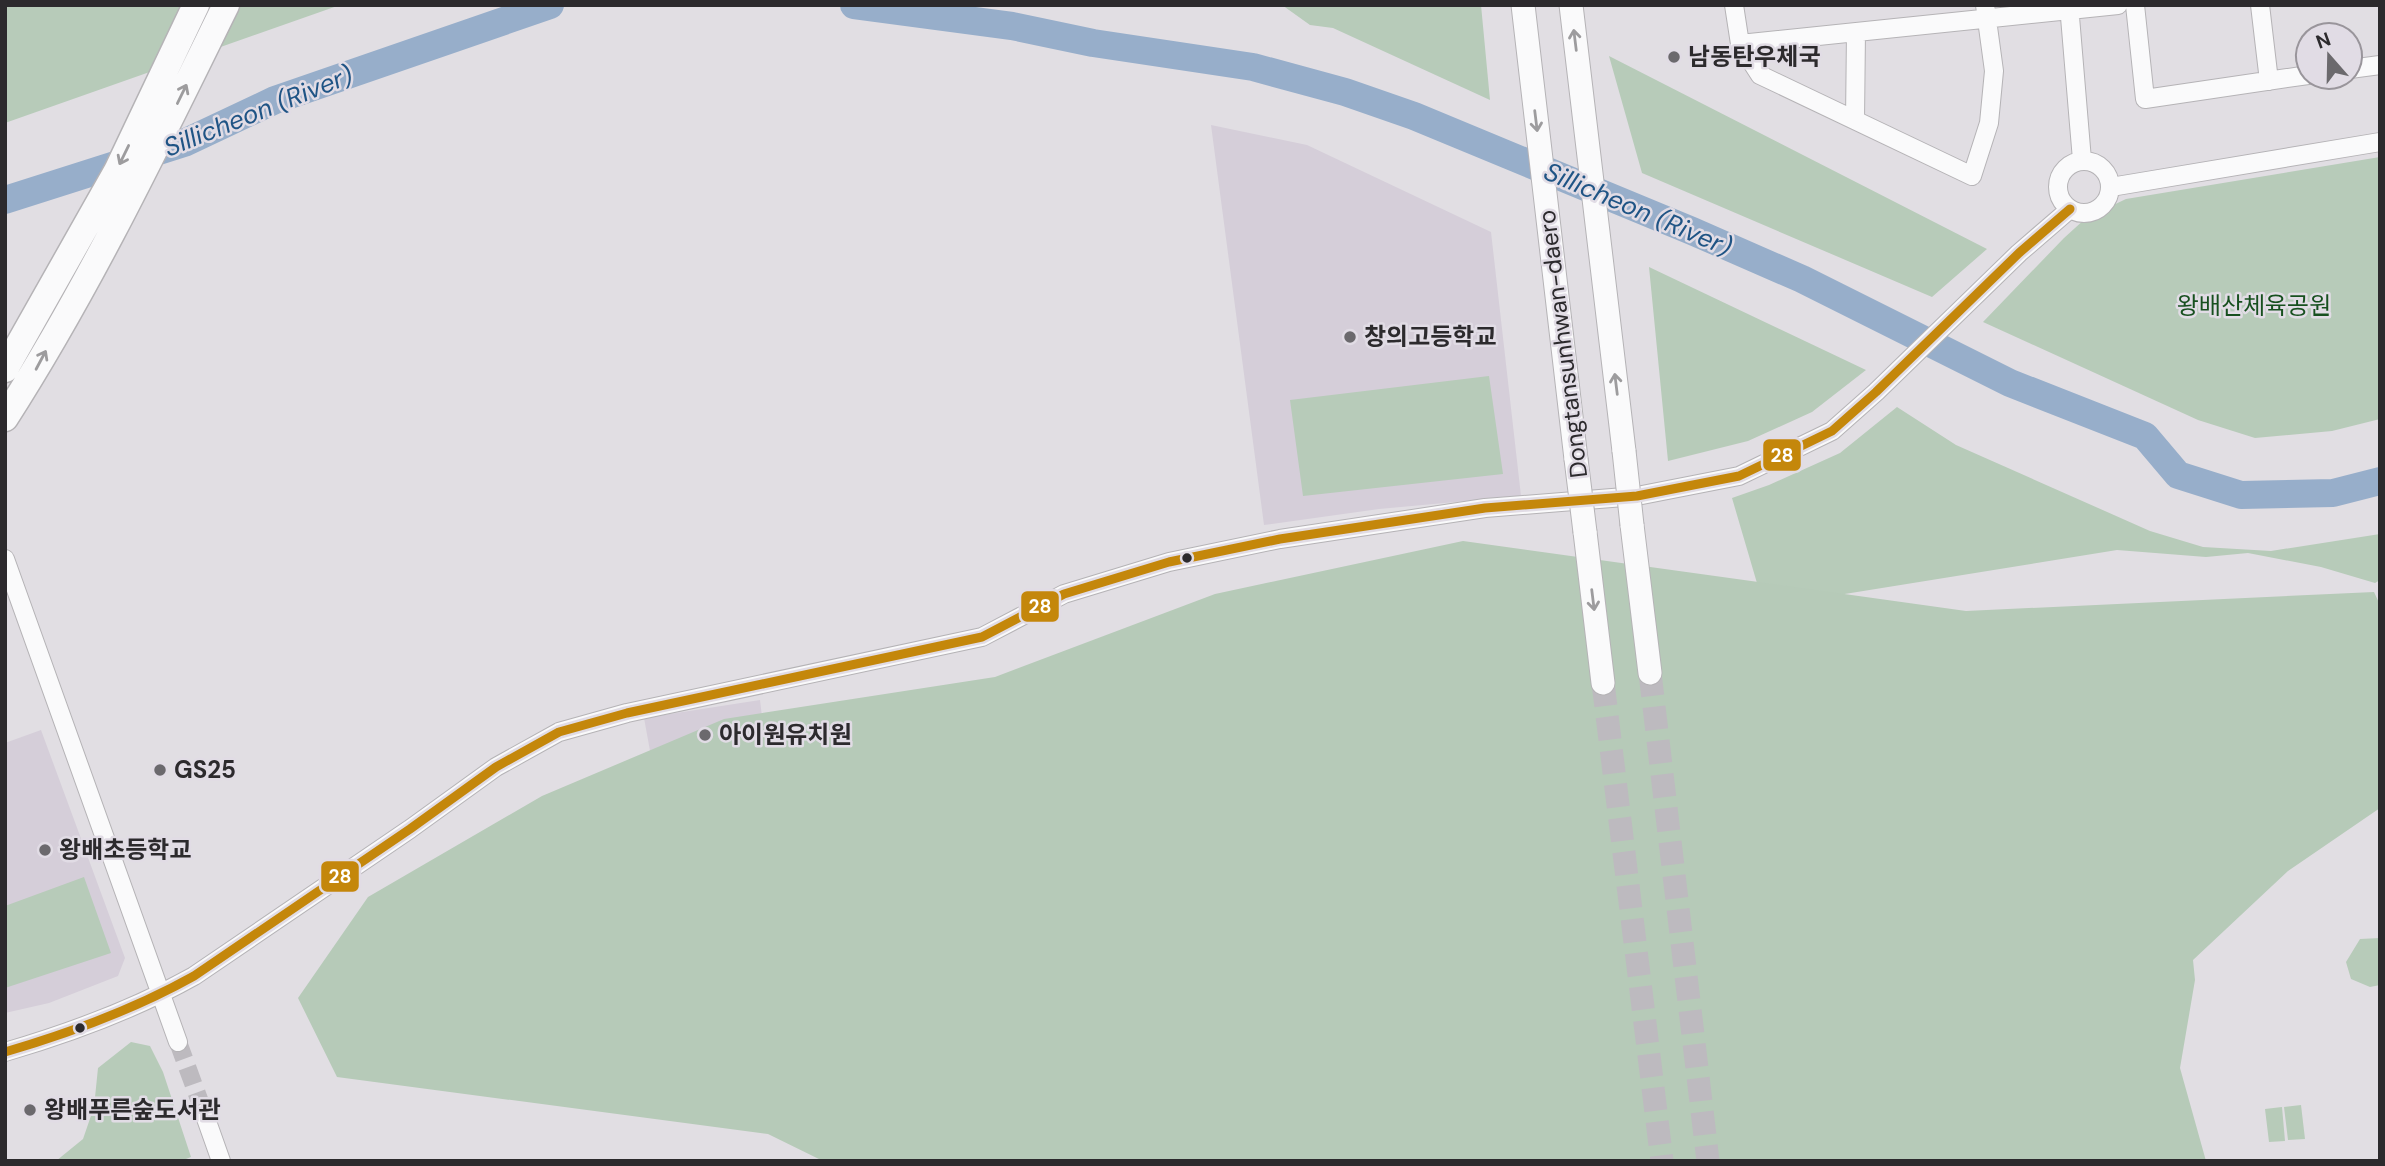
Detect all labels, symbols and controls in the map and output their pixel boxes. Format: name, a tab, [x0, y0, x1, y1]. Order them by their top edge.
north arrow	[2294, 21, 2364, 91]
text: N	[2313, 26, 2334, 55]
one-way arrow	[1569, 29, 1582, 52]
place label: 남동탄우체국	[1688, 41, 1820, 72]
marker: 남동탄우체국	[1666, 49, 1682, 65]
water label: Sillicheon (River)	[158, 57, 358, 164]
one-way arrow	[176, 84, 190, 105]
one-way arrow	[1530, 109, 1543, 132]
one-way arrow	[117, 144, 131, 165]
water label: Sillicheon (River)	[1539, 154, 1737, 264]
street label: Dongtansunhwan-daero	[1531, 208, 1594, 480]
park label: 왕배산체육공원	[2177, 290, 2331, 321]
place label: 창의고등학교	[1364, 321, 1496, 352]
marker: 창의고등학교	[1342, 329, 1358, 345]
one-way arrow	[35, 350, 48, 371]
one-way arrow	[1609, 373, 1622, 395]
line badge: 28	[1762, 438, 1802, 472]
text: 28	[1771, 443, 1793, 468]
unlabelled marker	[1180, 551, 1194, 565]
one-way arrow	[1587, 588, 1600, 611]
line badge: 28	[1020, 590, 1060, 623]
text: 28	[1029, 594, 1051, 619]
place label: 아이원유치원	[719, 719, 851, 750]
marker: 아이원유치원	[697, 727, 713, 743]
place label: GS25	[174, 754, 236, 785]
marker: GS25	[152, 762, 168, 778]
place label: 왕배초등학교	[59, 834, 191, 865]
marker: 왕배초등학교	[37, 842, 53, 858]
line badge: 28	[320, 860, 360, 893]
text: 28	[329, 864, 351, 889]
unlabelled marker	[73, 1021, 87, 1035]
place label: 왕배푸른숲도서관	[44, 1094, 221, 1125]
marker: 왕배푸른숲도서관	[22, 1102, 38, 1118]

